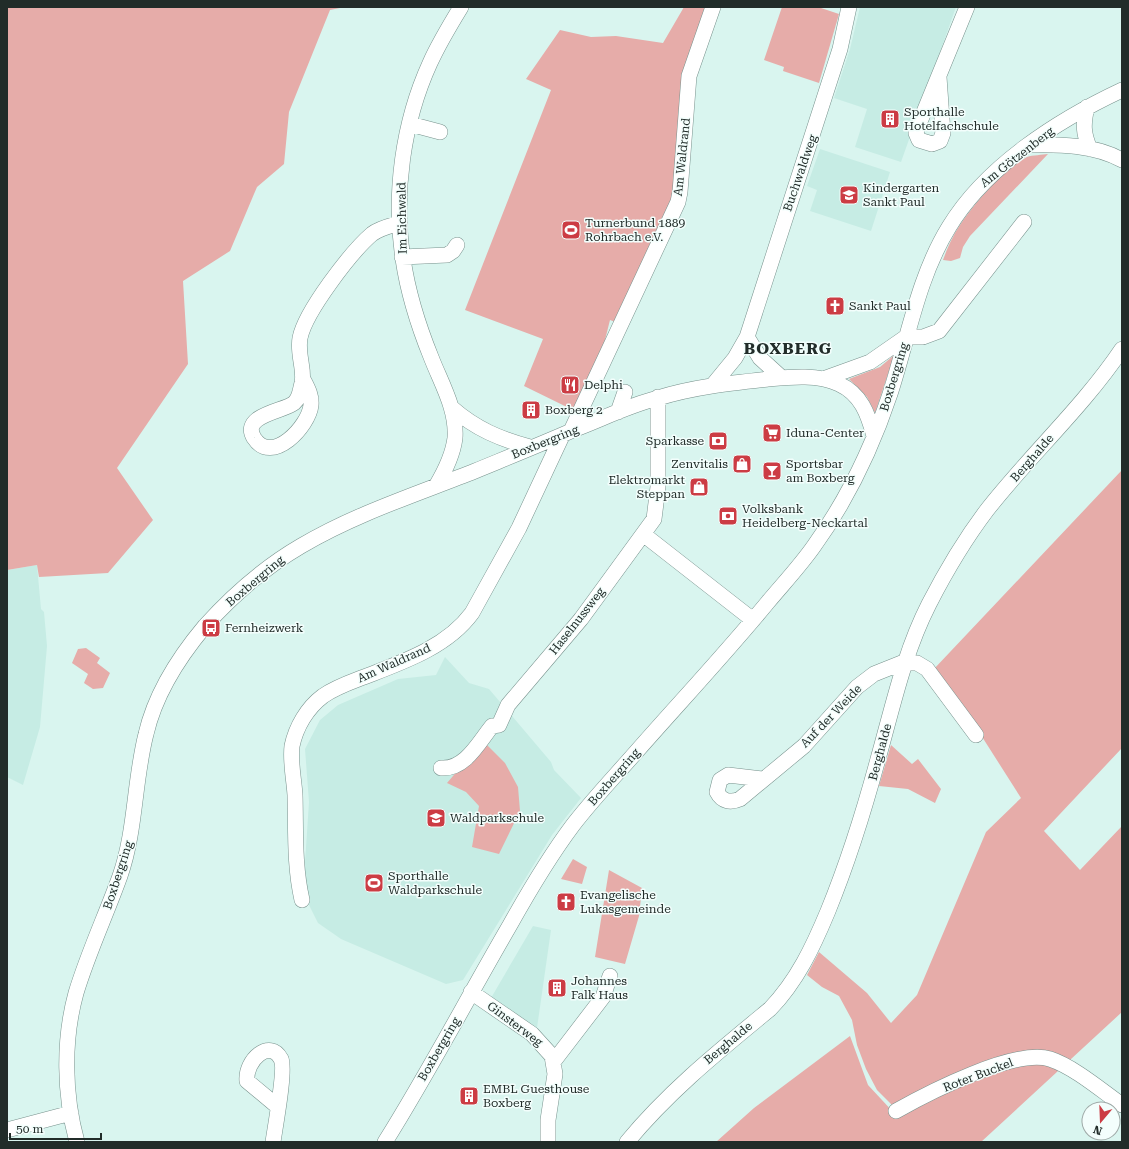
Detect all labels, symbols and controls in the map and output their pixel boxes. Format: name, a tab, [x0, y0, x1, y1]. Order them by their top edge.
place label: Sporthalle Hotelfachschule	[904, 105, 999, 133]
building icon: Sporthalle Hotelfachschule	[879, 108, 901, 130]
street label: Am Waldrand	[671, 117, 693, 197]
street label: Am Götzenberg	[977, 124, 1057, 190]
street label: Buchwaldweg	[780, 133, 820, 213]
place label: Kindergarten Sankt Paul	[863, 181, 940, 209]
street label: Im Eichwald	[394, 182, 410, 254]
school or university icon: Kindergarten Sankt Paul	[838, 184, 860, 206]
place label: Turnerbund 1889 Rohrbach e.V.	[585, 216, 685, 244]
sports icon: Turnerbund 1889 Rohrbach e.V.	[560, 219, 582, 241]
church icon: Sankt Paul	[824, 295, 846, 317]
place label: Sankt Paul	[849, 299, 911, 313]
district label: BOXBERG	[744, 339, 832, 358]
street label: Boxbergring	[877, 341, 911, 413]
restaurant icon: Delphi	[559, 374, 581, 396]
place label: Delphi	[584, 378, 623, 392]
building icon: Boxberg 2	[520, 399, 542, 421]
place label: Boxberg 2	[545, 403, 603, 417]
street label: Boxbergring	[509, 422, 581, 462]
supermarket icon: Iduna-Center	[761, 422, 783, 444]
place label: Iduna-Center	[786, 426, 864, 440]
bank icon: Sparkasse	[707, 430, 729, 452]
street label: Berghalde	[1008, 431, 1057, 485]
place label: Sparkasse	[646, 434, 704, 448]
shop icon: Zenvitalis	[731, 453, 753, 475]
place label: Zenvitalis	[671, 457, 728, 471]
place label: Sportsbar am Boxberg	[786, 457, 855, 485]
bar icon: Sportsbar am Boxberg	[761, 460, 783, 482]
place label: Elektromarkt Steppan	[608, 473, 686, 501]
shop icon: Elektromarkt Steppan	[688, 476, 710, 498]
place label: Volksbank Heidelberg-Neckartal	[742, 502, 868, 530]
bank icon: Volksbank Heidelberg-Neckartal	[717, 505, 739, 527]
street label: Boxbergring	[223, 553, 287, 609]
street label: Haselnussweg	[546, 584, 608, 657]
bus stop icon: Fernheizwerk	[200, 617, 222, 639]
place label: Fernheizwerk	[225, 621, 304, 635]
street label: Am Waldrand	[355, 640, 433, 685]
street label: Auf der Weide	[797, 681, 865, 750]
street label: Berghalde	[866, 722, 894, 782]
street label: Boxbergring	[585, 745, 643, 809]
school or university icon: Waldparkschule	[425, 807, 447, 829]
place label: Waldparkschule	[450, 811, 544, 825]
street label: Boxbergring	[100, 839, 136, 911]
place label: Sporthalle Waldparkschule	[388, 869, 482, 897]
sports icon: Sporthalle Waldparkschule	[363, 872, 385, 894]
place label: Evangelische Lukasgemeinde	[580, 888, 671, 916]
church icon: Evangelische Lukasgemeinde	[555, 891, 577, 913]
place label: Johannes Falk Haus	[571, 974, 628, 1002]
building icon: Johannes Falk Haus	[546, 977, 568, 999]
street label: Ginsterweg	[485, 999, 546, 1049]
street label: Boxbergring	[415, 1014, 463, 1083]
street label: Berghalde	[701, 1019, 755, 1067]
street label: Roter Buckel	[941, 1055, 1015, 1095]
place label: EMBL Guesthouse Boxberg	[483, 1082, 590, 1110]
building icon: EMBL Guesthouse Boxberg	[458, 1085, 480, 1107]
north arrow	[1081, 1101, 1121, 1141]
scale bar	[10, 1115, 101, 1141]
text: 50 m	[16, 1122, 43, 1136]
text: N	[1091, 1122, 1104, 1138]

